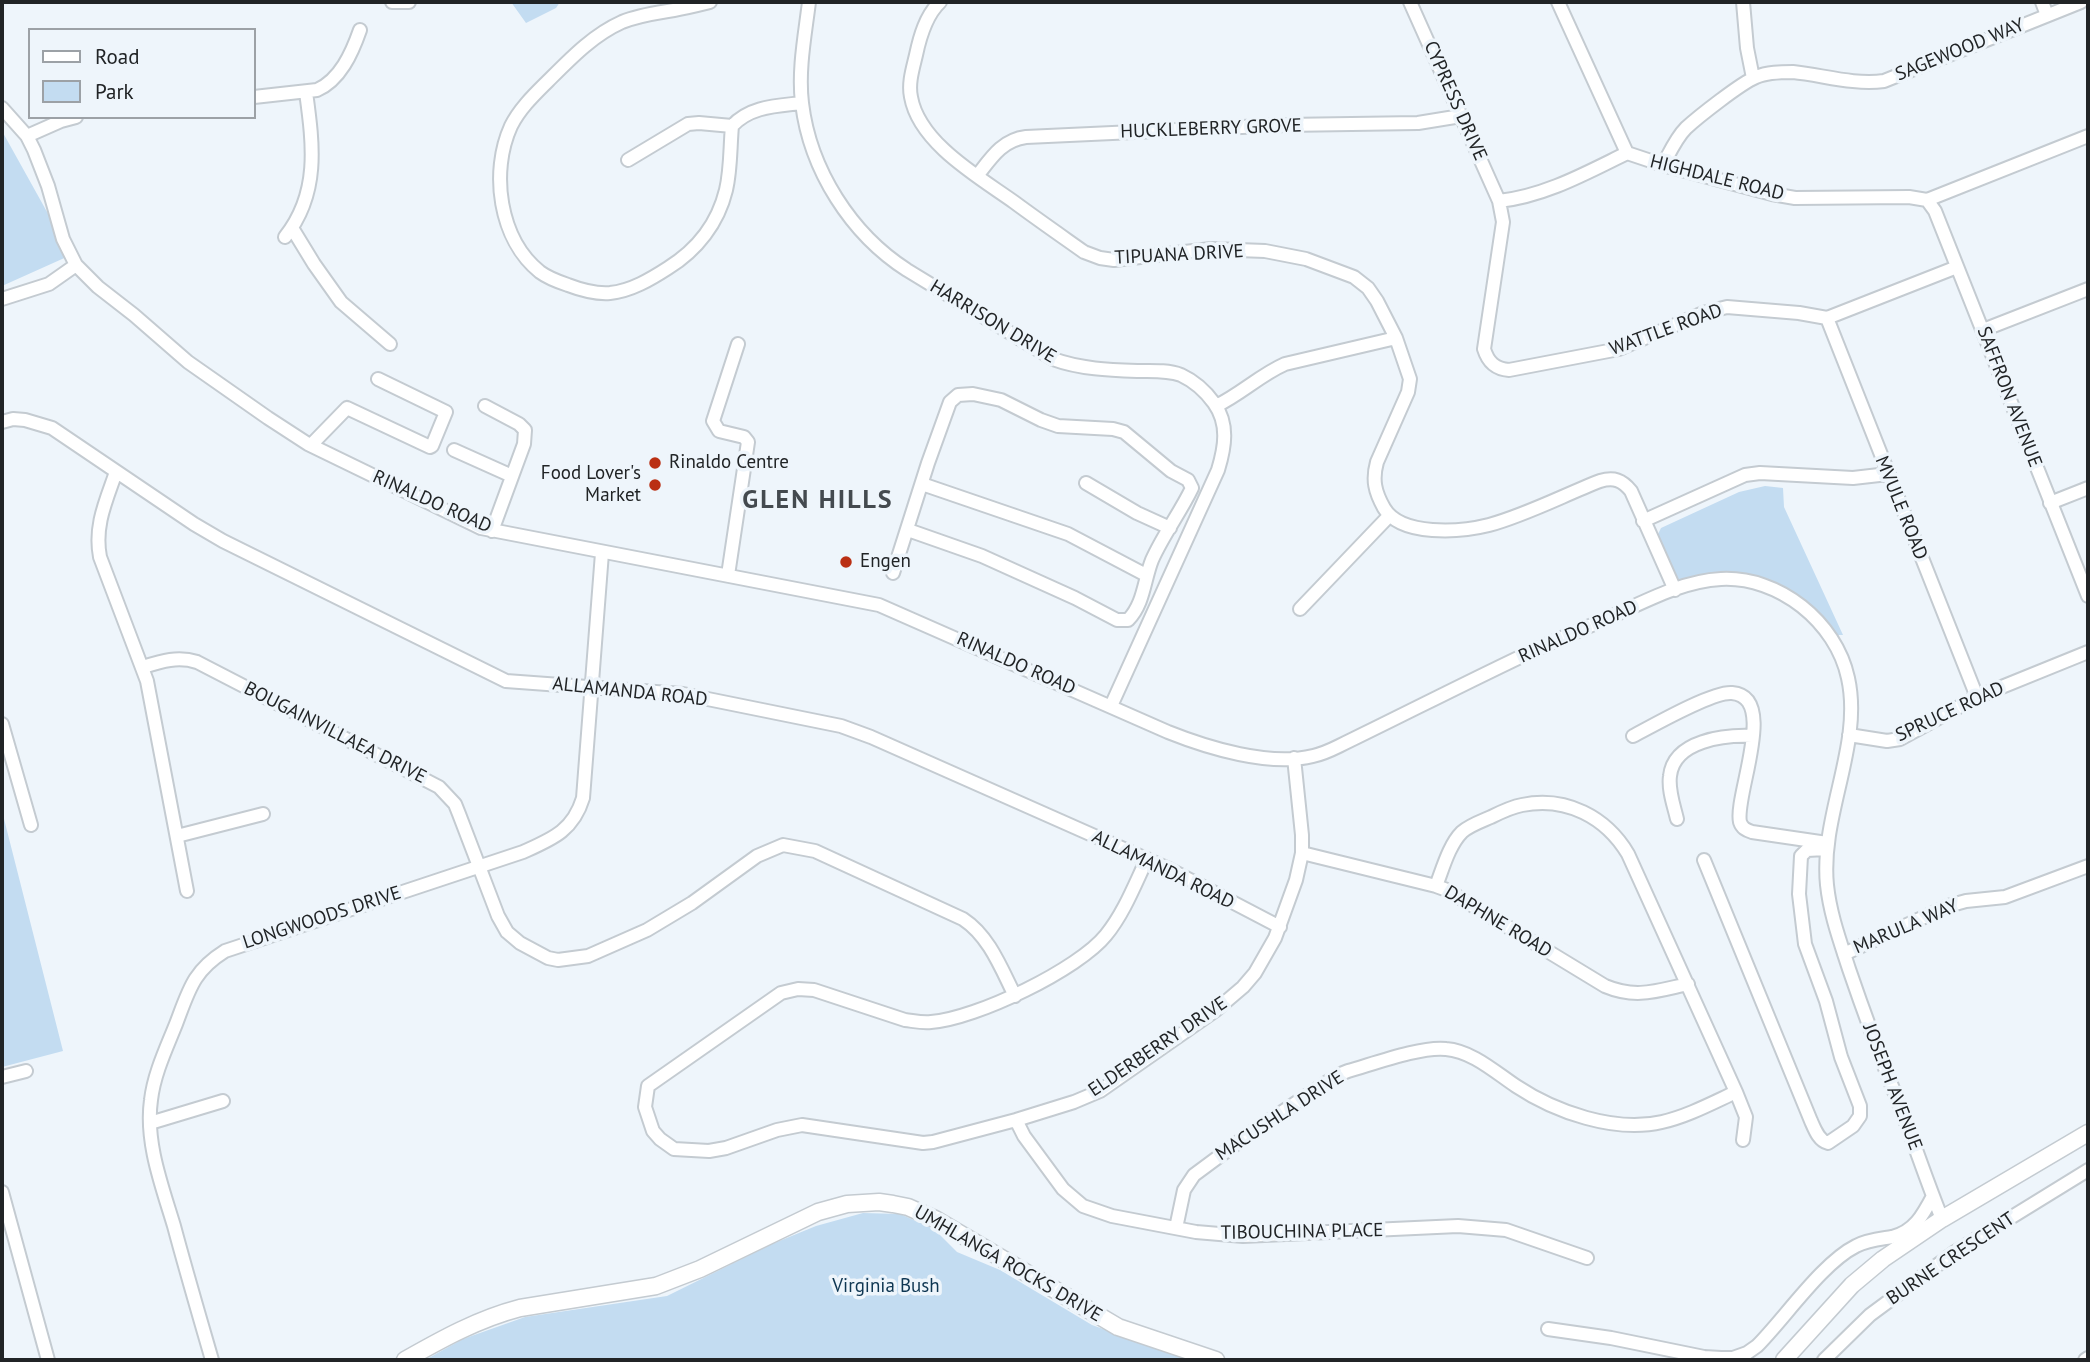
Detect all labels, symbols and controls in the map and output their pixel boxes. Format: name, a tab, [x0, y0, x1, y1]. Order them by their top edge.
street label: SAGEWOOD WAY	[1892, 14, 2028, 86]
legend	[28, 28, 256, 119]
street label: CYPRESS DRIVE	[1418, 38, 1492, 164]
text: Road	[95, 43, 139, 70]
text: Park	[95, 78, 134, 105]
street label: HUCKLEBERRY GROVE	[1120, 114, 1302, 144]
street label: HIGHDALE ROAD	[1648, 150, 1786, 206]
street label: TIPUANA DRIVE	[1114, 240, 1244, 270]
street label: HARRISON DRIVE	[926, 275, 1060, 369]
street label: WATTLE ROAD	[1607, 299, 1725, 361]
street label: SAFFRON AVENUE	[1972, 323, 2046, 471]
place label: Rinaldo Centre	[669, 452, 789, 474]
street label: MVULE ROAD	[1870, 453, 1932, 563]
marker: Rinaldo Centre	[647, 455, 663, 471]
place label: Food Lover's Market	[541, 463, 641, 507]
street label: RINALDO ROAD	[369, 466, 495, 538]
marker: Food Lover's Market	[647, 477, 663, 493]
district label: GLEN HILLS	[744, 485, 892, 517]
place label: Engen	[860, 551, 911, 573]
marker: Engen	[838, 554, 854, 570]
street label: RINALDO ROAD	[1515, 596, 1641, 668]
street label: RINALDO ROAD	[953, 628, 1079, 700]
street label: ALLAMANDA ROAD	[551, 673, 709, 711]
street label: BOUGAINVILLAEA DRIVE	[240, 677, 430, 789]
street label: SPRUCE ROAD	[1892, 677, 2008, 747]
street label: ALLAMANDA ROAD	[1088, 826, 1238, 914]
street label: DAPHNE ROAD	[1440, 881, 1556, 963]
street label: LONGWOODS DRIVE	[240, 882, 404, 954]
street label: MARULA WAY	[1850, 895, 1962, 959]
street label: ELDERBERRY DRIVE	[1084, 992, 1232, 1102]
street label: JOSEPH AVENUE	[1857, 1020, 1927, 1154]
street label: MACUSHLA DRIVE	[1212, 1066, 1348, 1166]
street label: UMHLANGA ROCKS DRIVE	[910, 1201, 1106, 1327]
street label: BURNE CRESCENT	[1883, 1208, 2019, 1310]
street label: TIBOUCHINA PLACE	[1220, 1219, 1384, 1245]
park label: Virginia Bush	[832, 1276, 940, 1298]

